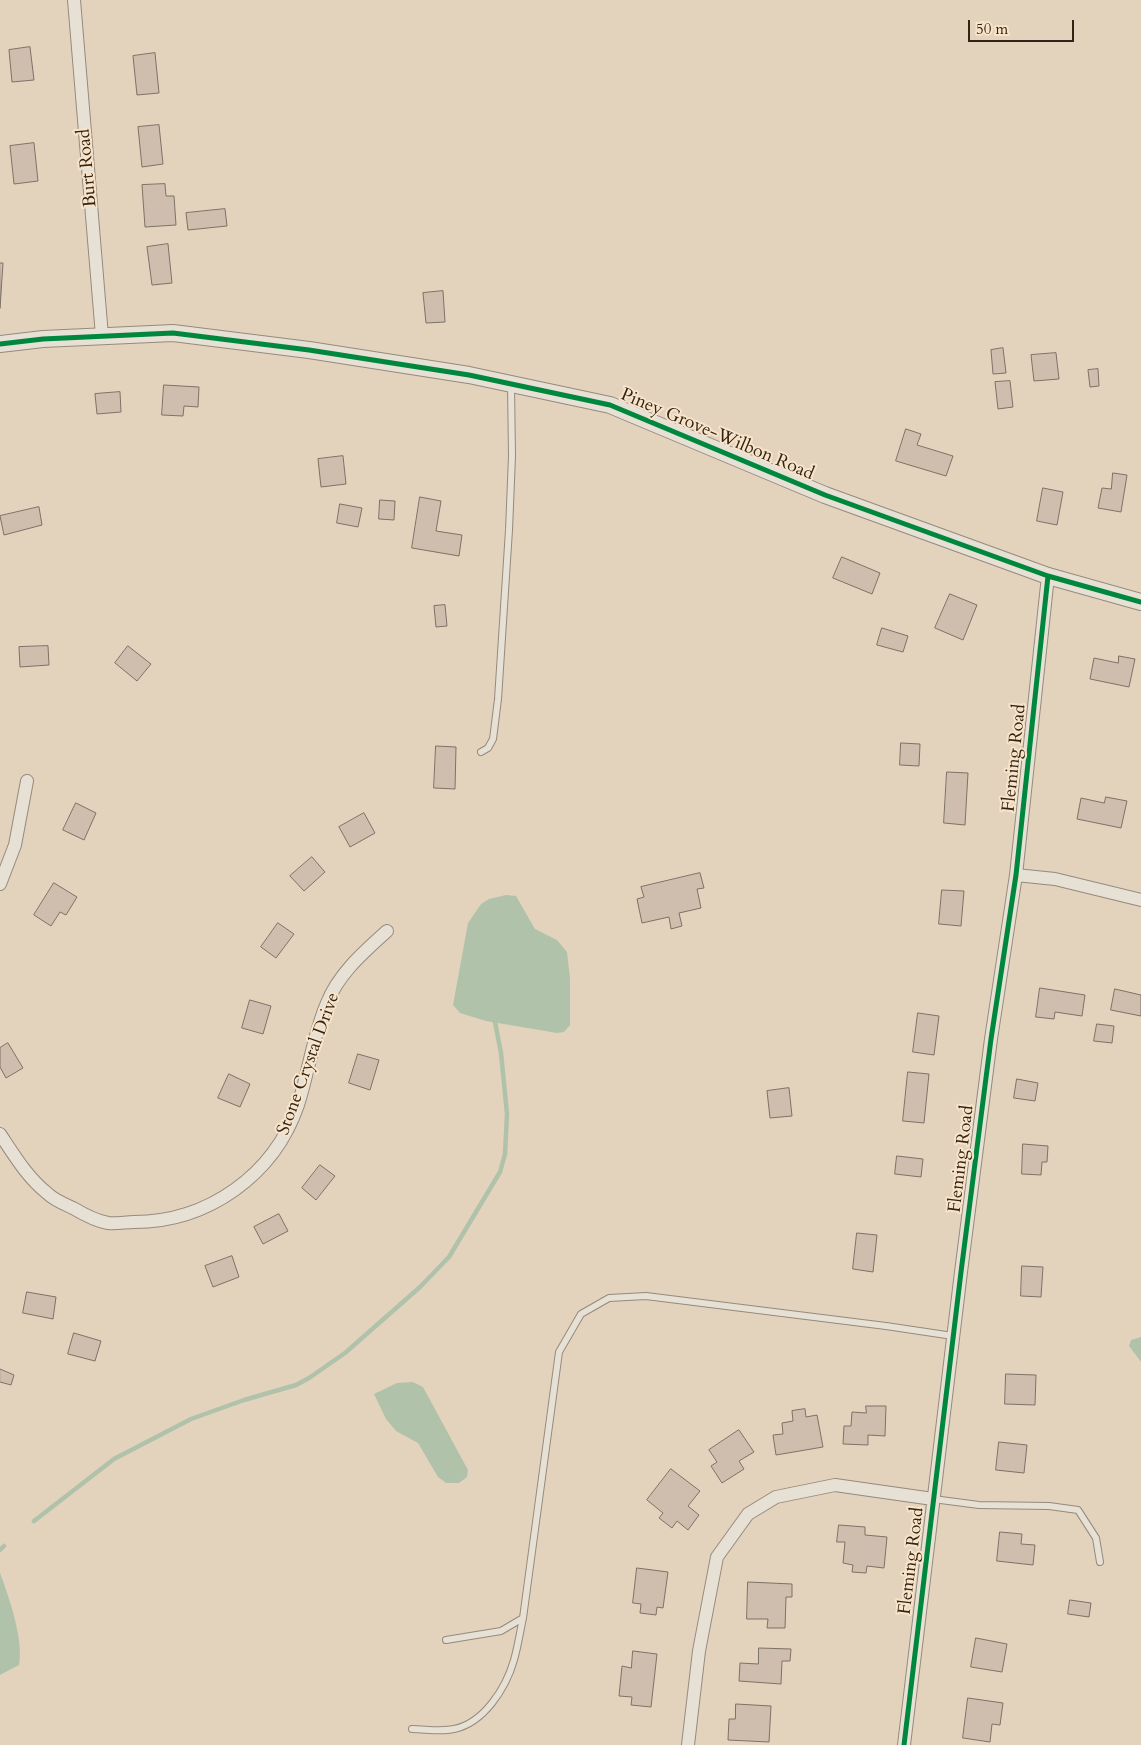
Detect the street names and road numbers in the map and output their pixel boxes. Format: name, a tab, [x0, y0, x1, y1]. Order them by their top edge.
street label: Burt Road	[74, 128, 102, 208]
street label: Piney Grove-Wilbon Road	[617, 384, 817, 486]
street label: Fleming Road	[999, 703, 1031, 813]
street label: Stone Crystal Drive	[273, 990, 345, 1138]
street label: Fleming Road	[945, 1104, 979, 1214]
street label: Fleming Road	[895, 1506, 929, 1616]

